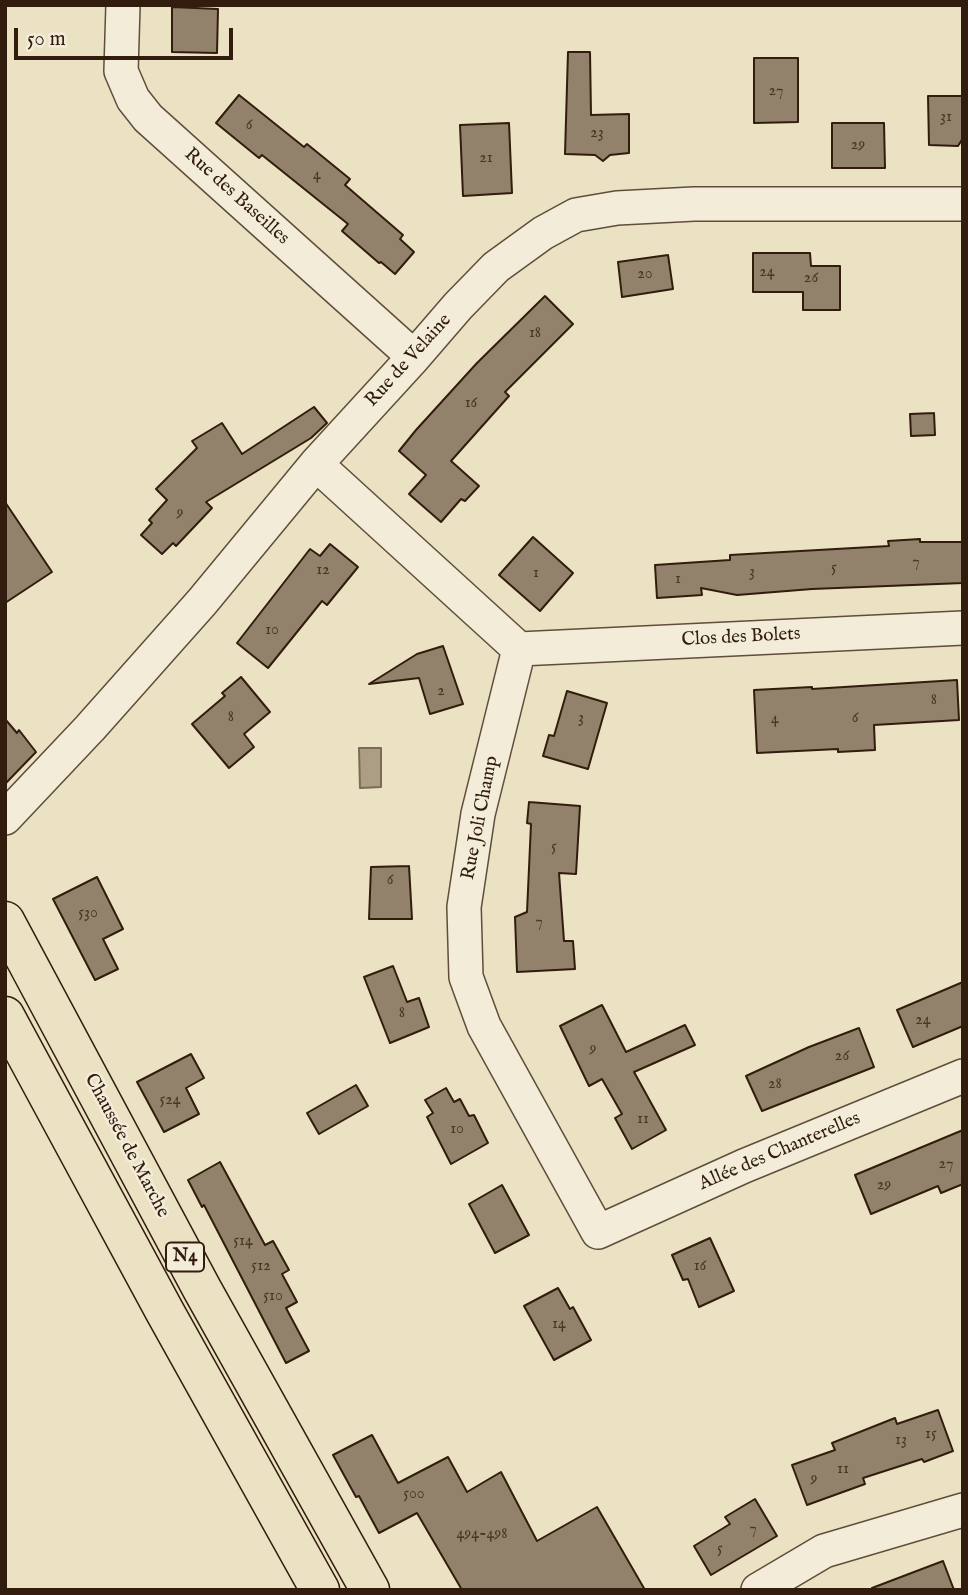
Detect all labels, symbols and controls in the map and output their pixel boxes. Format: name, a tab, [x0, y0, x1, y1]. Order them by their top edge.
scale bar	[18, 14, 236, 58]
text: 50 m	[27, 26, 66, 53]
house number: 27	[769, 82, 783, 102]
house number: 31	[940, 108, 952, 128]
house number: 6	[246, 116, 252, 136]
house number: 23	[590, 124, 604, 144]
house number: 29	[851, 136, 865, 156]
street label: Rue des Baseilles	[179, 144, 293, 250]
house number: 21	[479, 149, 493, 169]
house number: 4	[313, 166, 321, 186]
house number: 24	[759, 263, 775, 283]
house number: 20	[637, 265, 653, 285]
house number: 26	[804, 269, 818, 289]
street label: Rue de Velaine	[361, 310, 457, 412]
house number: 18	[529, 324, 541, 344]
house number: 16	[465, 394, 477, 414]
house number: 9	[177, 504, 183, 524]
house number: 7	[912, 553, 920, 573]
house number: 5	[831, 559, 837, 579]
house number: 12	[316, 561, 330, 581]
house number: 3	[749, 563, 755, 583]
house number: 1	[533, 564, 539, 584]
house number: 1	[675, 570, 681, 590]
house number: 10	[265, 621, 279, 641]
street label: Clos des Bolets	[681, 623, 801, 653]
house number: 2	[437, 682, 445, 702]
house number: 8	[931, 691, 937, 711]
house number: 8	[228, 708, 234, 728]
house number: 3	[578, 709, 584, 729]
house number: 6	[852, 709, 858, 729]
house number: 4	[771, 710, 779, 730]
street label: Rue Joli Champ	[458, 754, 504, 882]
house number: 5	[551, 838, 557, 858]
house number: 6	[387, 871, 393, 891]
house number: 530	[78, 904, 98, 924]
house number: 7	[535, 913, 543, 933]
house number: 8	[399, 1004, 405, 1024]
house number: 24	[915, 1011, 931, 1031]
house number: 9	[590, 1040, 596, 1060]
house number: 26	[835, 1047, 849, 1067]
street label: Chaussée de Marche	[78, 1070, 174, 1222]
house number: 28	[768, 1075, 782, 1095]
house number: 524	[159, 1091, 181, 1111]
street label: Allée des Chanterelles	[696, 1108, 864, 1196]
house number: 11	[637, 1110, 649, 1130]
house number: 10	[450, 1120, 464, 1140]
house number: 27	[939, 1155, 953, 1175]
house number: 29	[877, 1176, 891, 1196]
house number: 514	[233, 1232, 253, 1252]
road number: N4	[166, 1242, 204, 1272]
house number: 512	[251, 1257, 271, 1277]
house number: 16	[694, 1257, 706, 1277]
house number: 510	[263, 1287, 283, 1307]
house number: 14	[552, 1315, 566, 1335]
house number: 15	[925, 1425, 937, 1445]
house number: 13	[895, 1431, 907, 1451]
house number: 11	[837, 1460, 849, 1480]
house number: 9	[811, 1470, 817, 1490]
house number: 500	[403, 1485, 425, 1505]
house number: 7	[749, 1520, 757, 1540]
house number: 494-498	[456, 1525, 508, 1545]
house number: 5	[717, 1540, 723, 1560]

